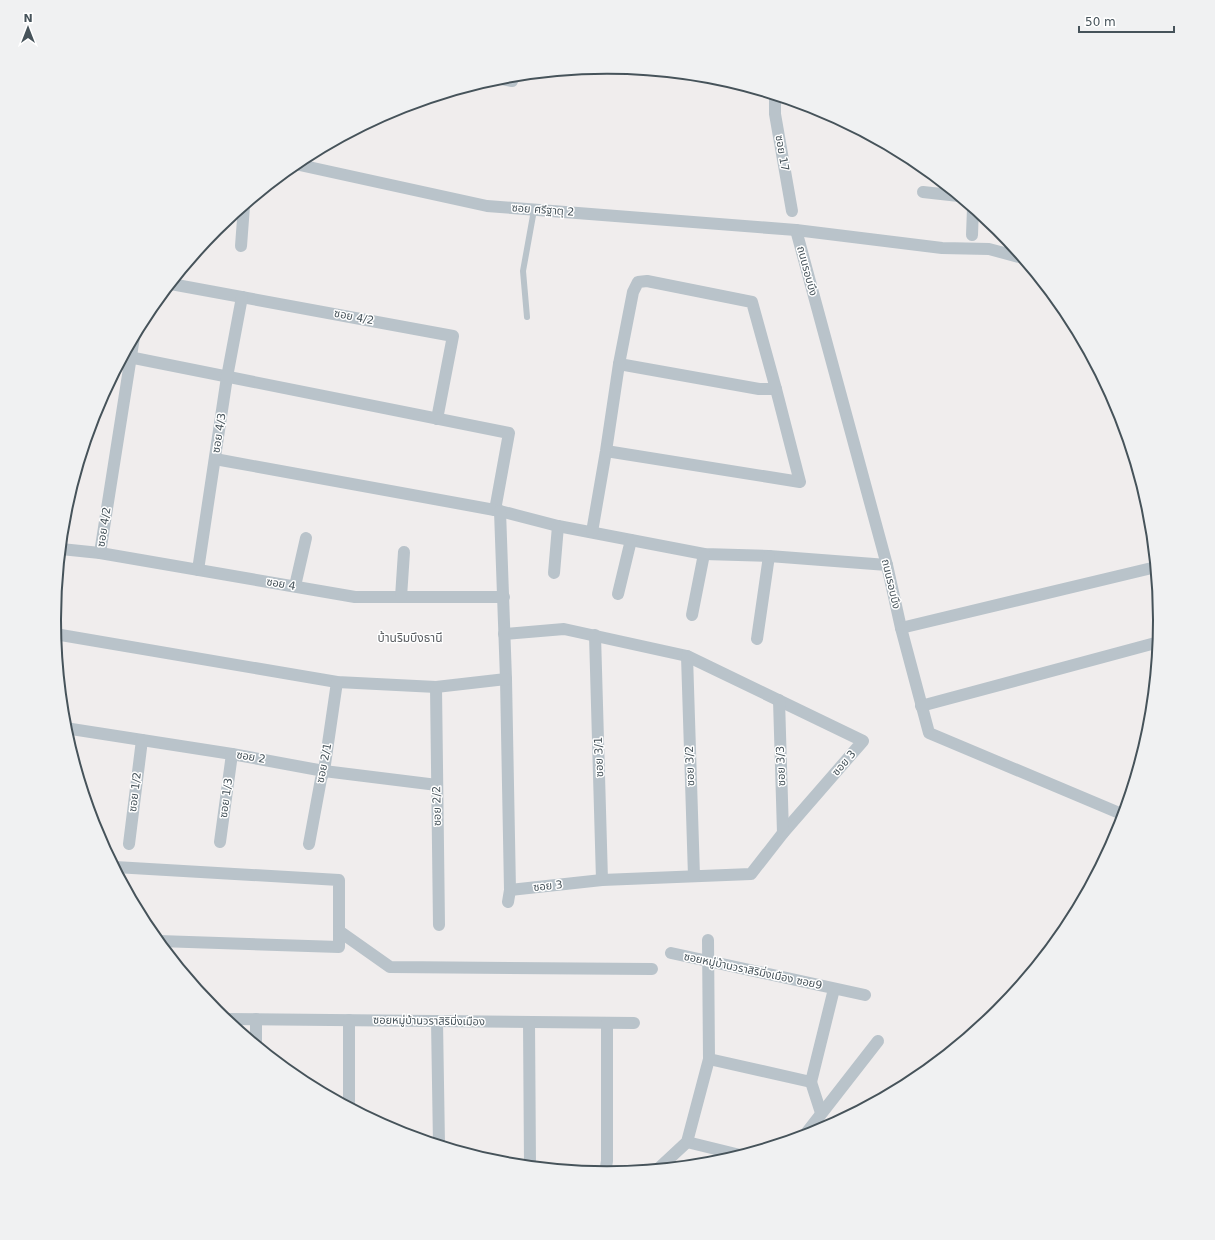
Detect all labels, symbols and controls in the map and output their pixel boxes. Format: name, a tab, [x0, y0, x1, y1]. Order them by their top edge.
north arrow	[8, 8, 48, 48]
scale bar	[1079, 8, 1174, 34]
text: N	[23, 12, 33, 25]
text: 50 m	[1085, 15, 1116, 29]
street label: ซอย 17	[772, 134, 792, 172]
street label: ซอย ศรีฐาตุ 2	[511, 201, 575, 219]
street label: ถนนรอบบึง	[794, 245, 820, 297]
street label: ซอย 4/2	[333, 307, 375, 327]
street label: ซอย 4/3	[209, 412, 229, 454]
street label: ซอย 4/2	[94, 506, 114, 548]
street label: ถนนรอบบึง	[879, 558, 903, 610]
street label: ซอย 4	[265, 575, 297, 593]
district label: บ้านริมบึงธานี	[377, 631, 443, 645]
street label: ซอย 3/1	[592, 737, 606, 777]
street label: ซอย 2/1	[314, 742, 334, 784]
street label: ซอย 3/2	[683, 746, 697, 786]
street label: ซอย 3/3	[774, 746, 788, 786]
street label: ซอย 2	[235, 748, 267, 766]
street label: ซอย 3	[829, 748, 859, 778]
street label: ซอย 1/2	[126, 771, 144, 813]
street label: ซอย 1/3	[217, 777, 235, 819]
street label: ซอย 2/2	[430, 786, 444, 826]
street label: ซอย 3	[533, 878, 563, 894]
street label: ซอยหมู่บ้านวราสิริมิ่งเมือง ซอย9	[683, 949, 824, 992]
street label: ซอยหมู่บ้านวราสิริมิ่งเมือง	[373, 1012, 485, 1028]

